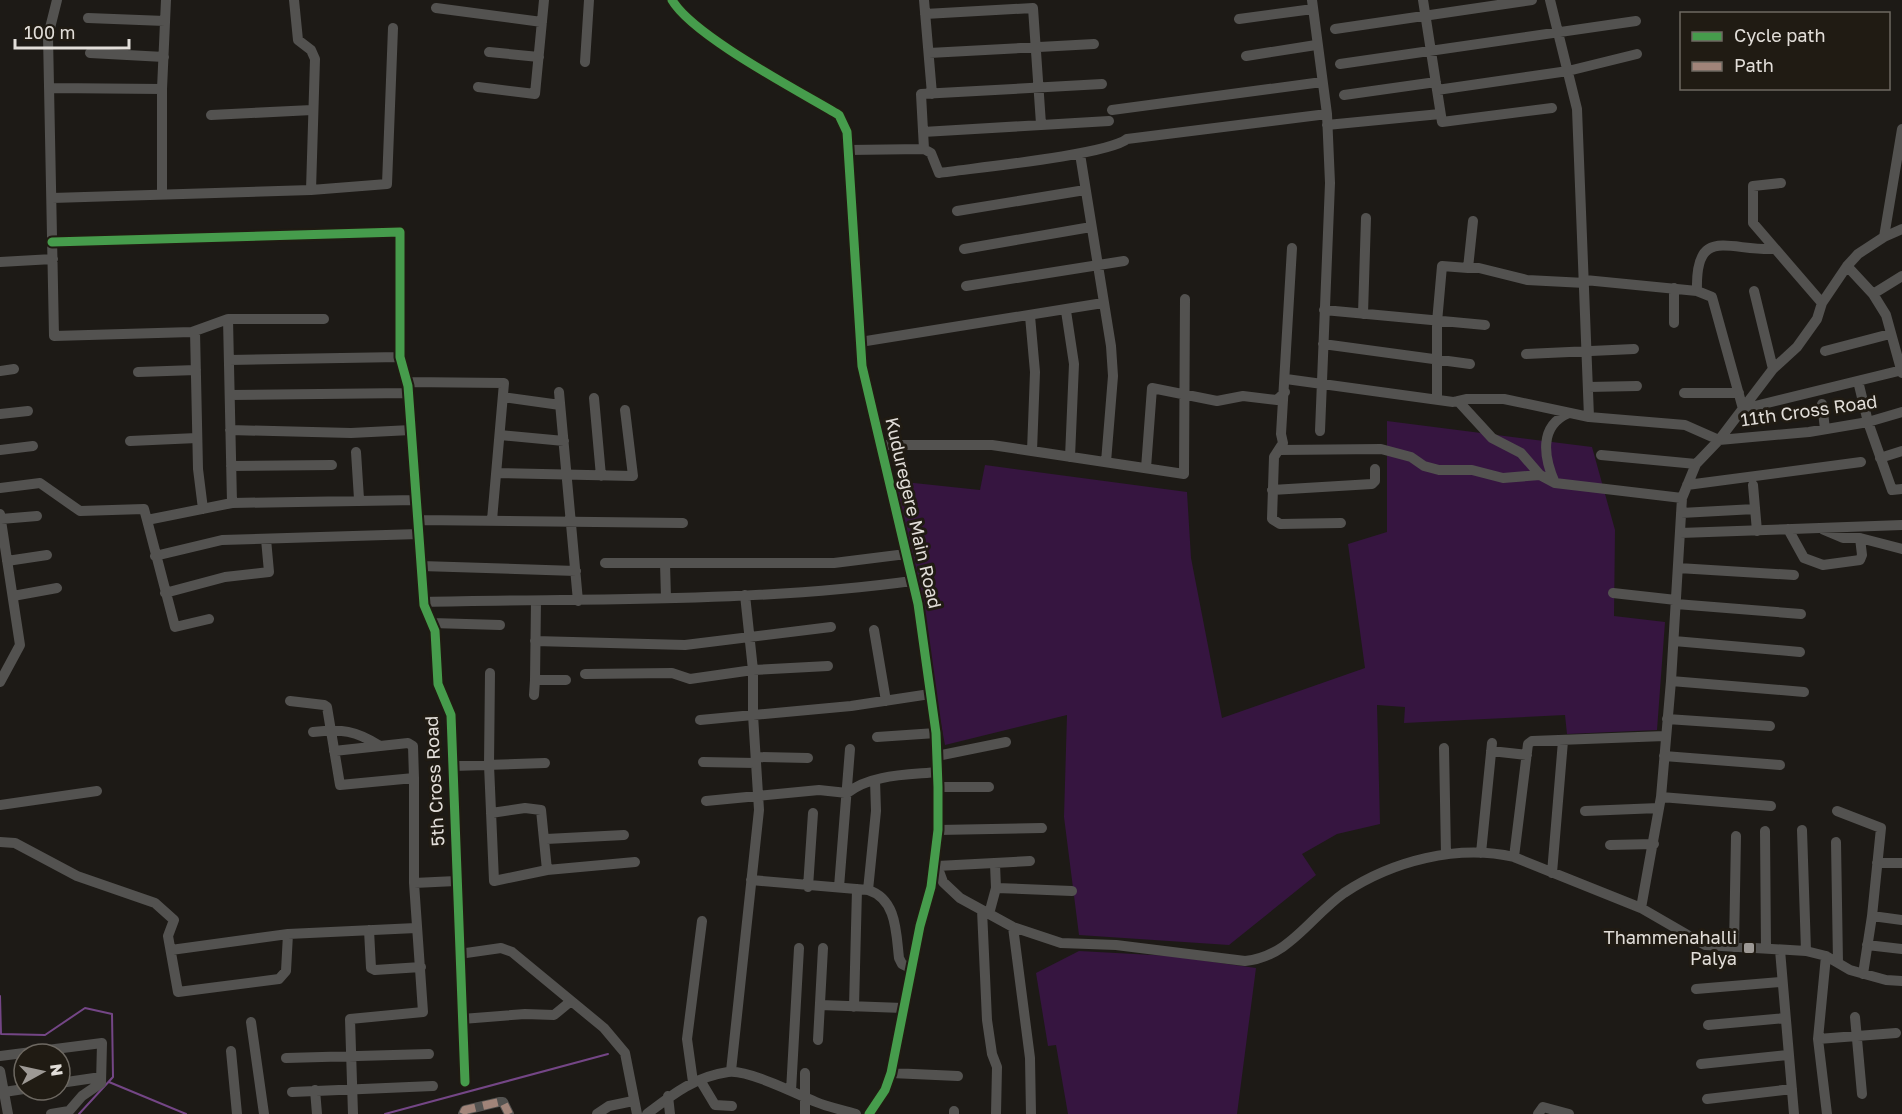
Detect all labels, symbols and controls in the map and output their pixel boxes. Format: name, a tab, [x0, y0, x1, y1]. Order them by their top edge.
scale bar	[15, 12, 129, 50]
legend	[1680, 12, 1890, 90]
text: 100 m	[24, 21, 75, 43]
text: Cycle path	[1734, 24, 1826, 46]
text: Path	[1734, 54, 1774, 76]
street label: 11th Cross Road	[1739, 390, 1879, 430]
street label: Kuduregere Main Road	[881, 415, 947, 611]
street label: 5th Cross Road	[420, 715, 448, 847]
place label: Thammenahalli Palya	[1603, 926, 1737, 969]
marker: Thammenahalli Palya	[1742, 941, 1756, 955]
north arrow	[12, 1042, 72, 1102]
text: N	[46, 1062, 68, 1077]

